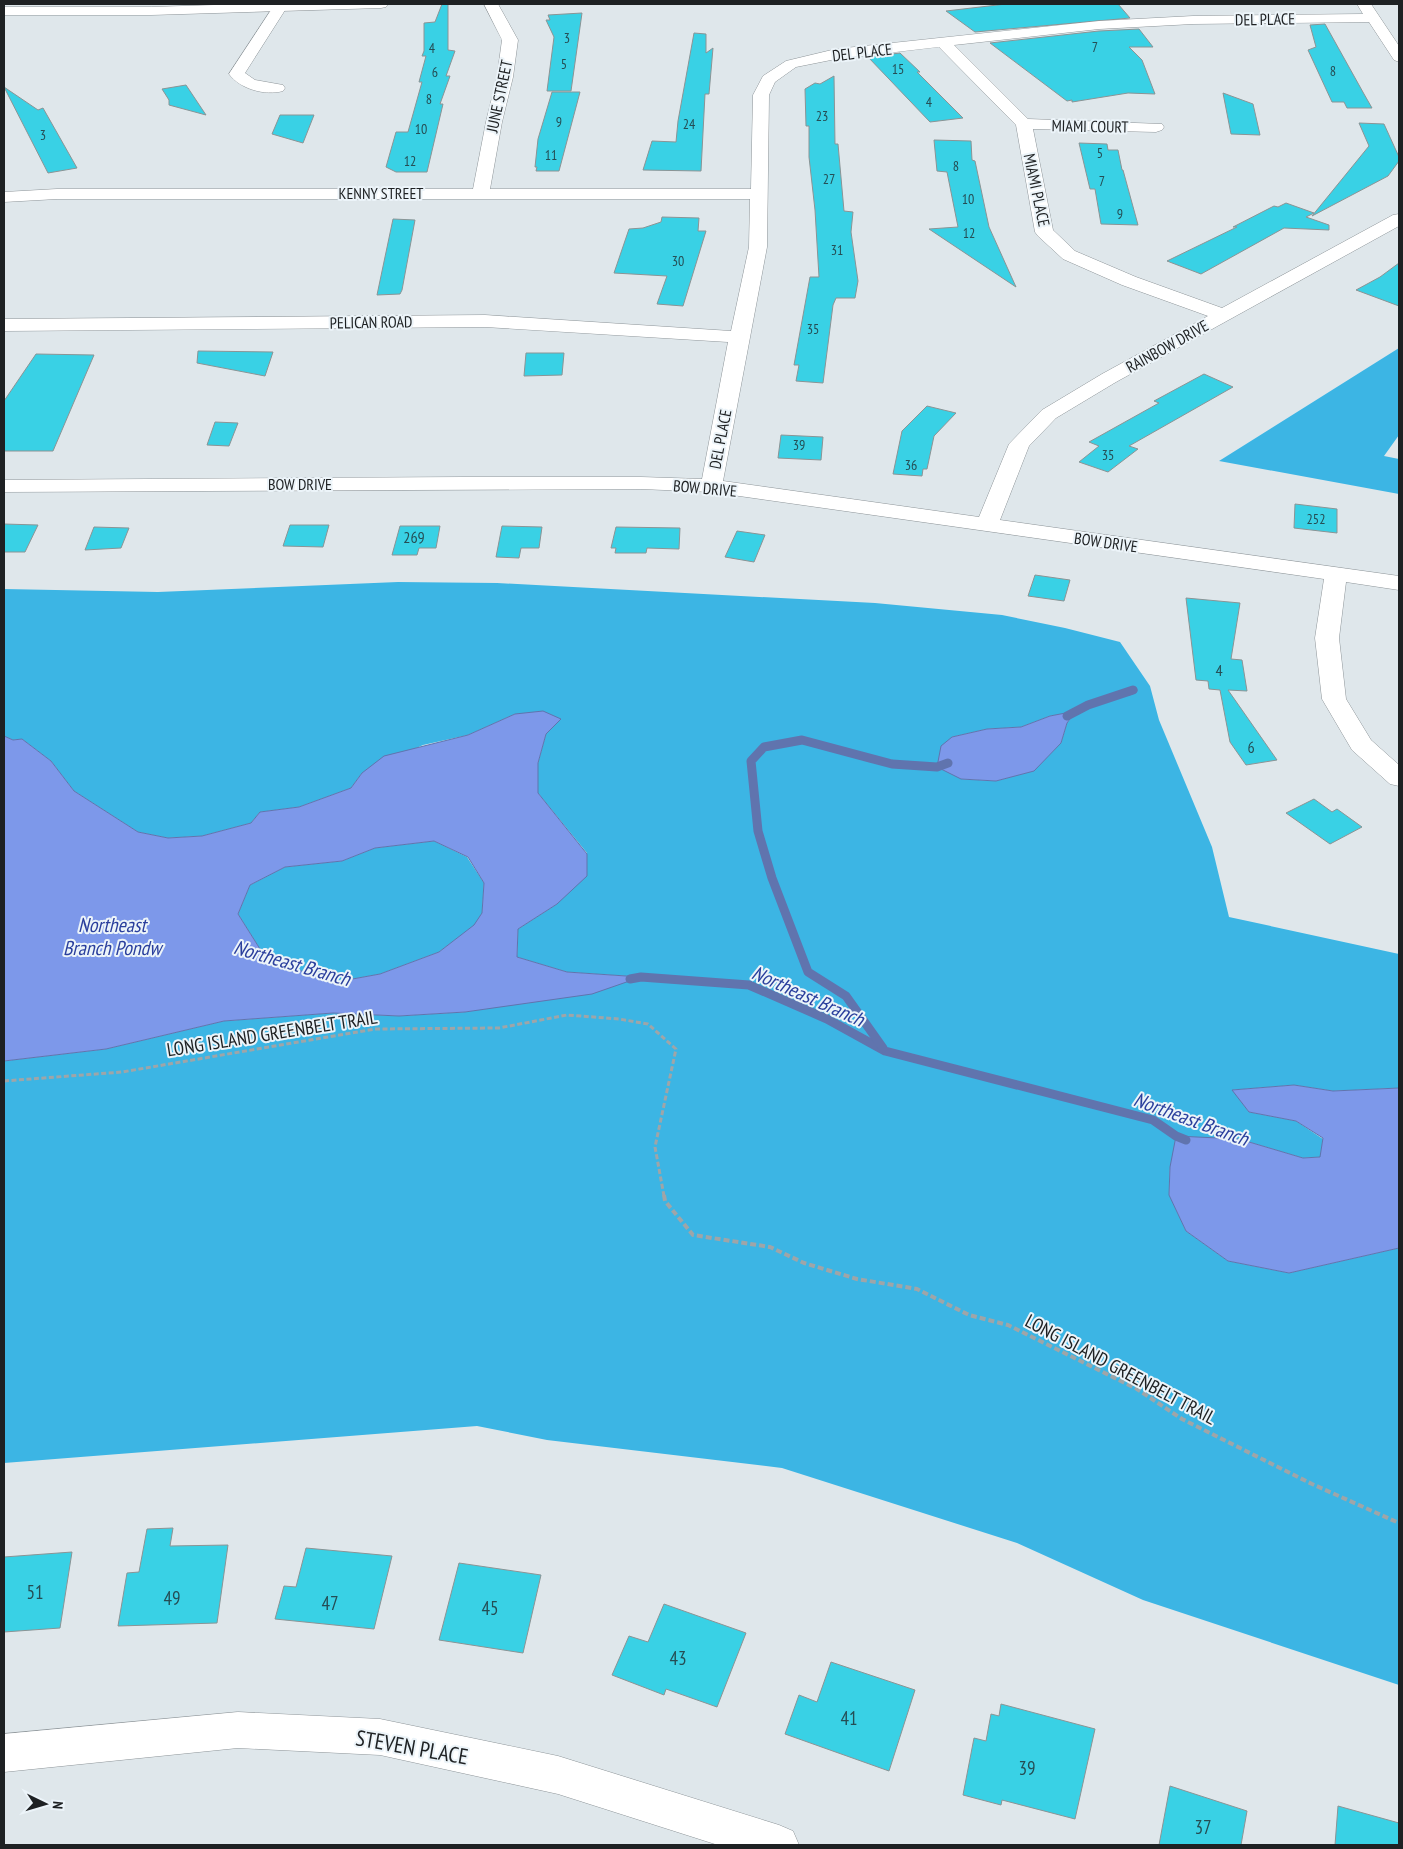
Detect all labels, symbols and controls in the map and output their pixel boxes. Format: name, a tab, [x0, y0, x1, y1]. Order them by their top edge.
street label: DEL PLACE	[1235, 8, 1295, 30]
house number: 3	[564, 29, 570, 47]
street label: DEL PLACE	[831, 38, 893, 66]
house number: 7	[1092, 38, 1098, 56]
house number: 4	[429, 39, 436, 57]
house number: 5	[561, 55, 567, 73]
street label: JUNE STREET	[481, 58, 516, 135]
house number: 15	[892, 60, 904, 78]
house number: 8	[1330, 62, 1336, 80]
house number: 6	[432, 63, 438, 81]
house number: 8	[426, 90, 432, 108]
house number: 4	[926, 93, 933, 111]
house number: 23	[816, 107, 828, 125]
house number: 9	[556, 113, 562, 131]
house number: 24	[683, 115, 696, 133]
street label: MIAMI COURT	[1051, 115, 1129, 137]
house number: 10	[415, 120, 427, 138]
house number: 3	[40, 126, 46, 144]
house number: 5	[1097, 144, 1103, 162]
house number: 11	[545, 146, 557, 164]
house number: 12	[404, 152, 416, 170]
street label: MIAMI PLACE	[1020, 152, 1055, 228]
house number: 8	[953, 157, 959, 175]
house number: 27	[823, 170, 835, 188]
house number: 7	[1099, 172, 1105, 190]
street label: KENNY STREET	[339, 183, 423, 203]
house number: 10	[962, 190, 974, 208]
house number: 9	[1117, 205, 1123, 223]
house number: 12	[963, 224, 975, 242]
house number: 31	[831, 241, 843, 259]
house number: 30	[672, 252, 684, 270]
street label: PELICAN ROAD	[330, 311, 412, 333]
street label: RAINBOW DRIVE	[1122, 315, 1212, 377]
house number: 35	[807, 320, 819, 338]
street label: DEL PLACE	[704, 407, 736, 470]
house number: 39	[793, 436, 805, 454]
house number: 35	[1102, 446, 1114, 464]
house number: 36	[905, 456, 917, 474]
street label: BOW DRIVE	[268, 474, 332, 494]
street label: BOW DRIVE	[672, 475, 738, 501]
house number: 252	[1307, 510, 1325, 528]
house number: 269	[403, 527, 425, 547]
street label: BOW DRIVE	[1073, 528, 1139, 556]
house number: 4	[1215, 660, 1223, 680]
house number: 6	[1247, 737, 1255, 757]
water label: Northeast Branch Pondw	[63, 912, 164, 961]
water label: Northeast Branch	[231, 934, 354, 992]
water label: Northeast Branch	[748, 960, 869, 1033]
street label: LONG ISLAND GREENBELT TRAIL	[165, 1005, 379, 1061]
water label: Northeast Branch	[1130, 1086, 1253, 1152]
street label: LONG ISLAND GREENBELT TRAIL	[1022, 1309, 1221, 1430]
house number: 51	[26, 1580, 44, 1604]
house number: 49	[163, 1586, 181, 1610]
house number: 47	[321, 1591, 339, 1615]
house number: 45	[481, 1596, 499, 1620]
house number: 43	[669, 1646, 687, 1670]
house number: 41	[840, 1706, 858, 1730]
street label: STEVEN PLACE	[354, 1723, 470, 1771]
house number: 39	[1018, 1756, 1036, 1780]
north arrow	[20, 1779, 70, 1829]
text: N	[49, 1801, 67, 1810]
house number: 37	[1194, 1815, 1212, 1839]

